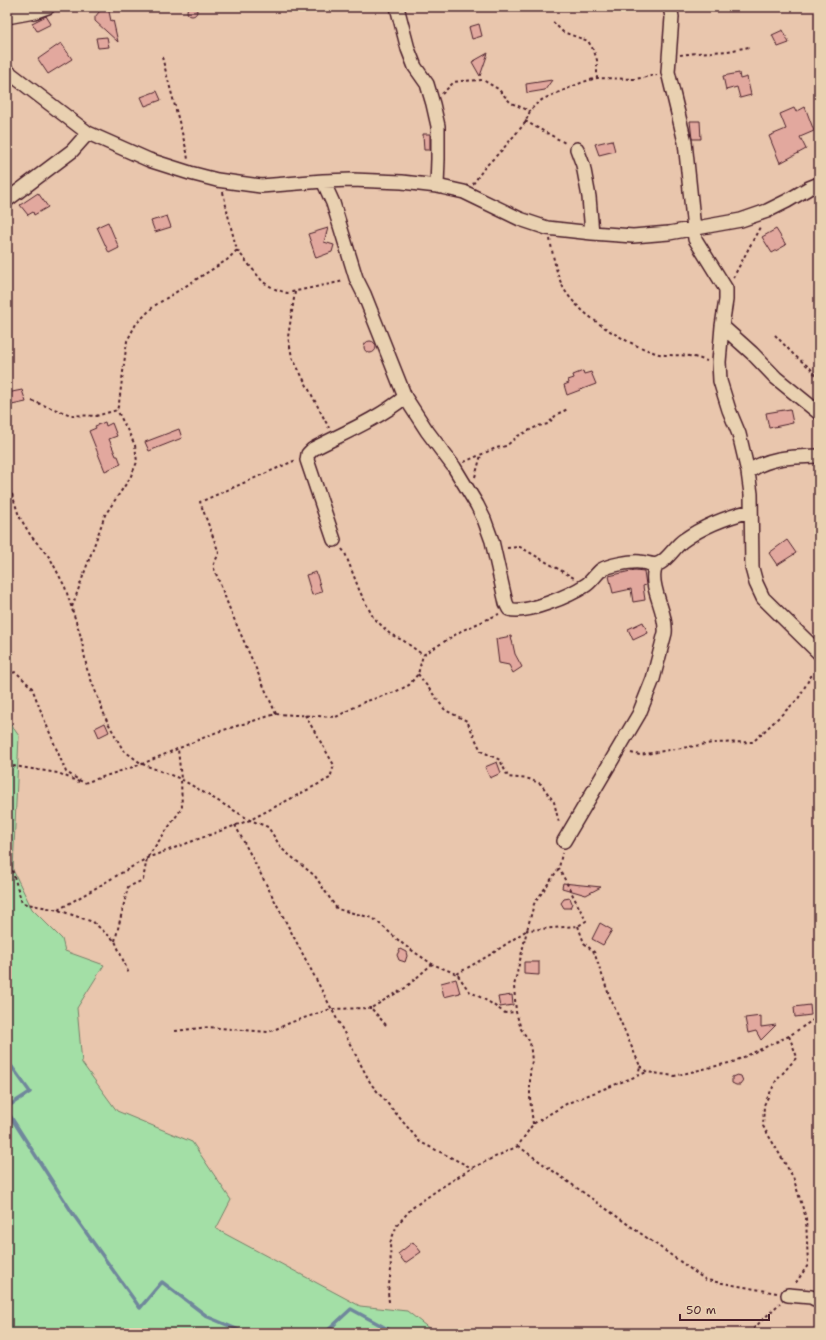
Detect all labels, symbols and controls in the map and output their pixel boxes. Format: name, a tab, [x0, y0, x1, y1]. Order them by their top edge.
scale bar	[680, 1296, 769, 1322]
text: 50 m	[686, 1302, 716, 1318]

